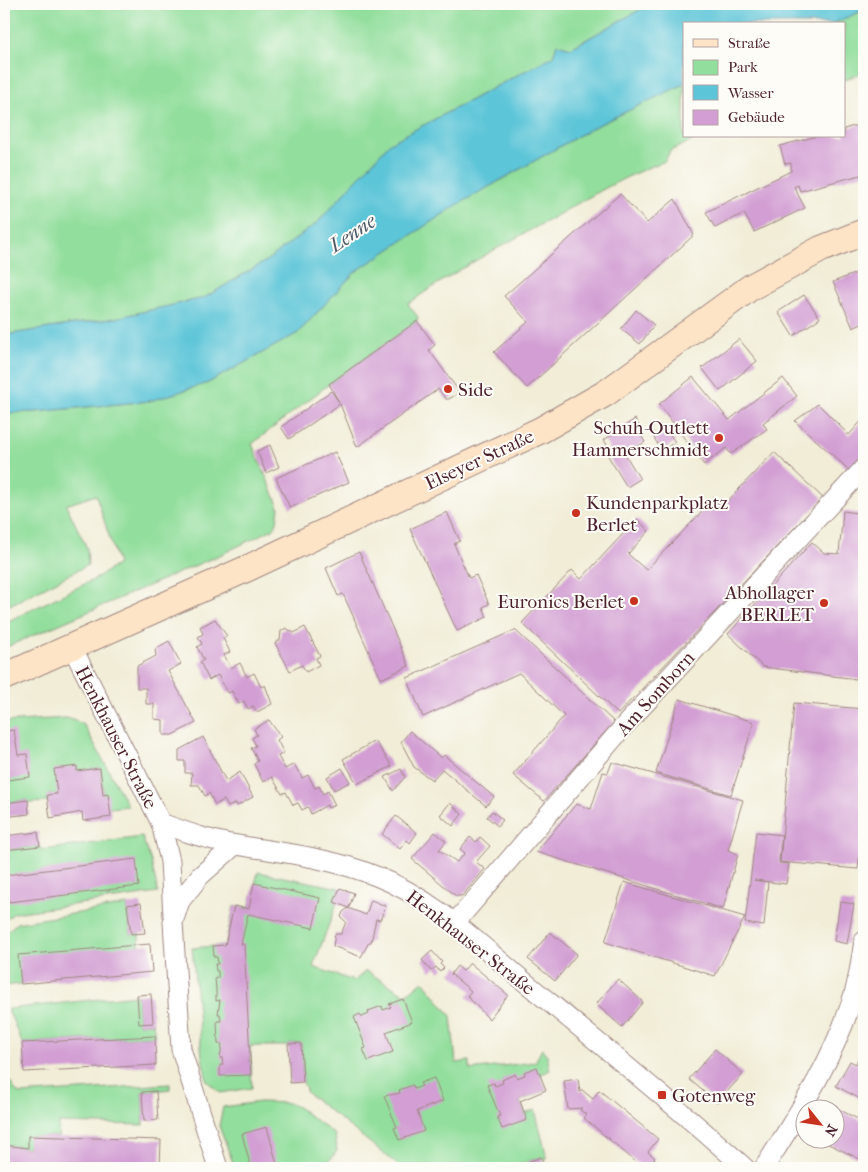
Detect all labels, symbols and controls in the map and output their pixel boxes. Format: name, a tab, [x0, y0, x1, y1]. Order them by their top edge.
legend	[683, 22, 846, 138]
text: Straße	[728, 34, 771, 52]
text: Park	[728, 58, 758, 76]
text: Wasser	[727, 84, 774, 102]
text: Gebäude	[728, 108, 785, 126]
water label: Lenne	[323, 209, 381, 258]
place label: Side	[458, 379, 493, 401]
marker: Side	[442, 383, 454, 395]
place label: Schuh-Outlett Hammerschmidt	[572, 417, 709, 461]
street label: Elseyer Straße	[422, 425, 537, 495]
marker: Schuh-Outlett Hammerschmidt	[713, 432, 725, 444]
place label: Kundenparkplatz Berlet	[586, 492, 728, 536]
marker: Kundenparkplatz Berlet	[570, 507, 582, 519]
place label: Abhollager BERLET	[724, 582, 815, 626]
place label: Euronics Berlet	[497, 591, 624, 613]
marker: Euronics Berlet	[628, 595, 640, 607]
marker: Abhollager BERLET	[818, 597, 830, 609]
street label: Am Somborn	[611, 647, 699, 741]
street label: Henkhauser Straße	[71, 663, 162, 812]
street label: Henkhauser Straße	[402, 886, 539, 1000]
place label: Gotenweg	[672, 1085, 756, 1107]
marker: Gotenweg	[656, 1089, 668, 1101]
north arrow	[796, 1100, 846, 1150]
text: N	[821, 1121, 841, 1139]

